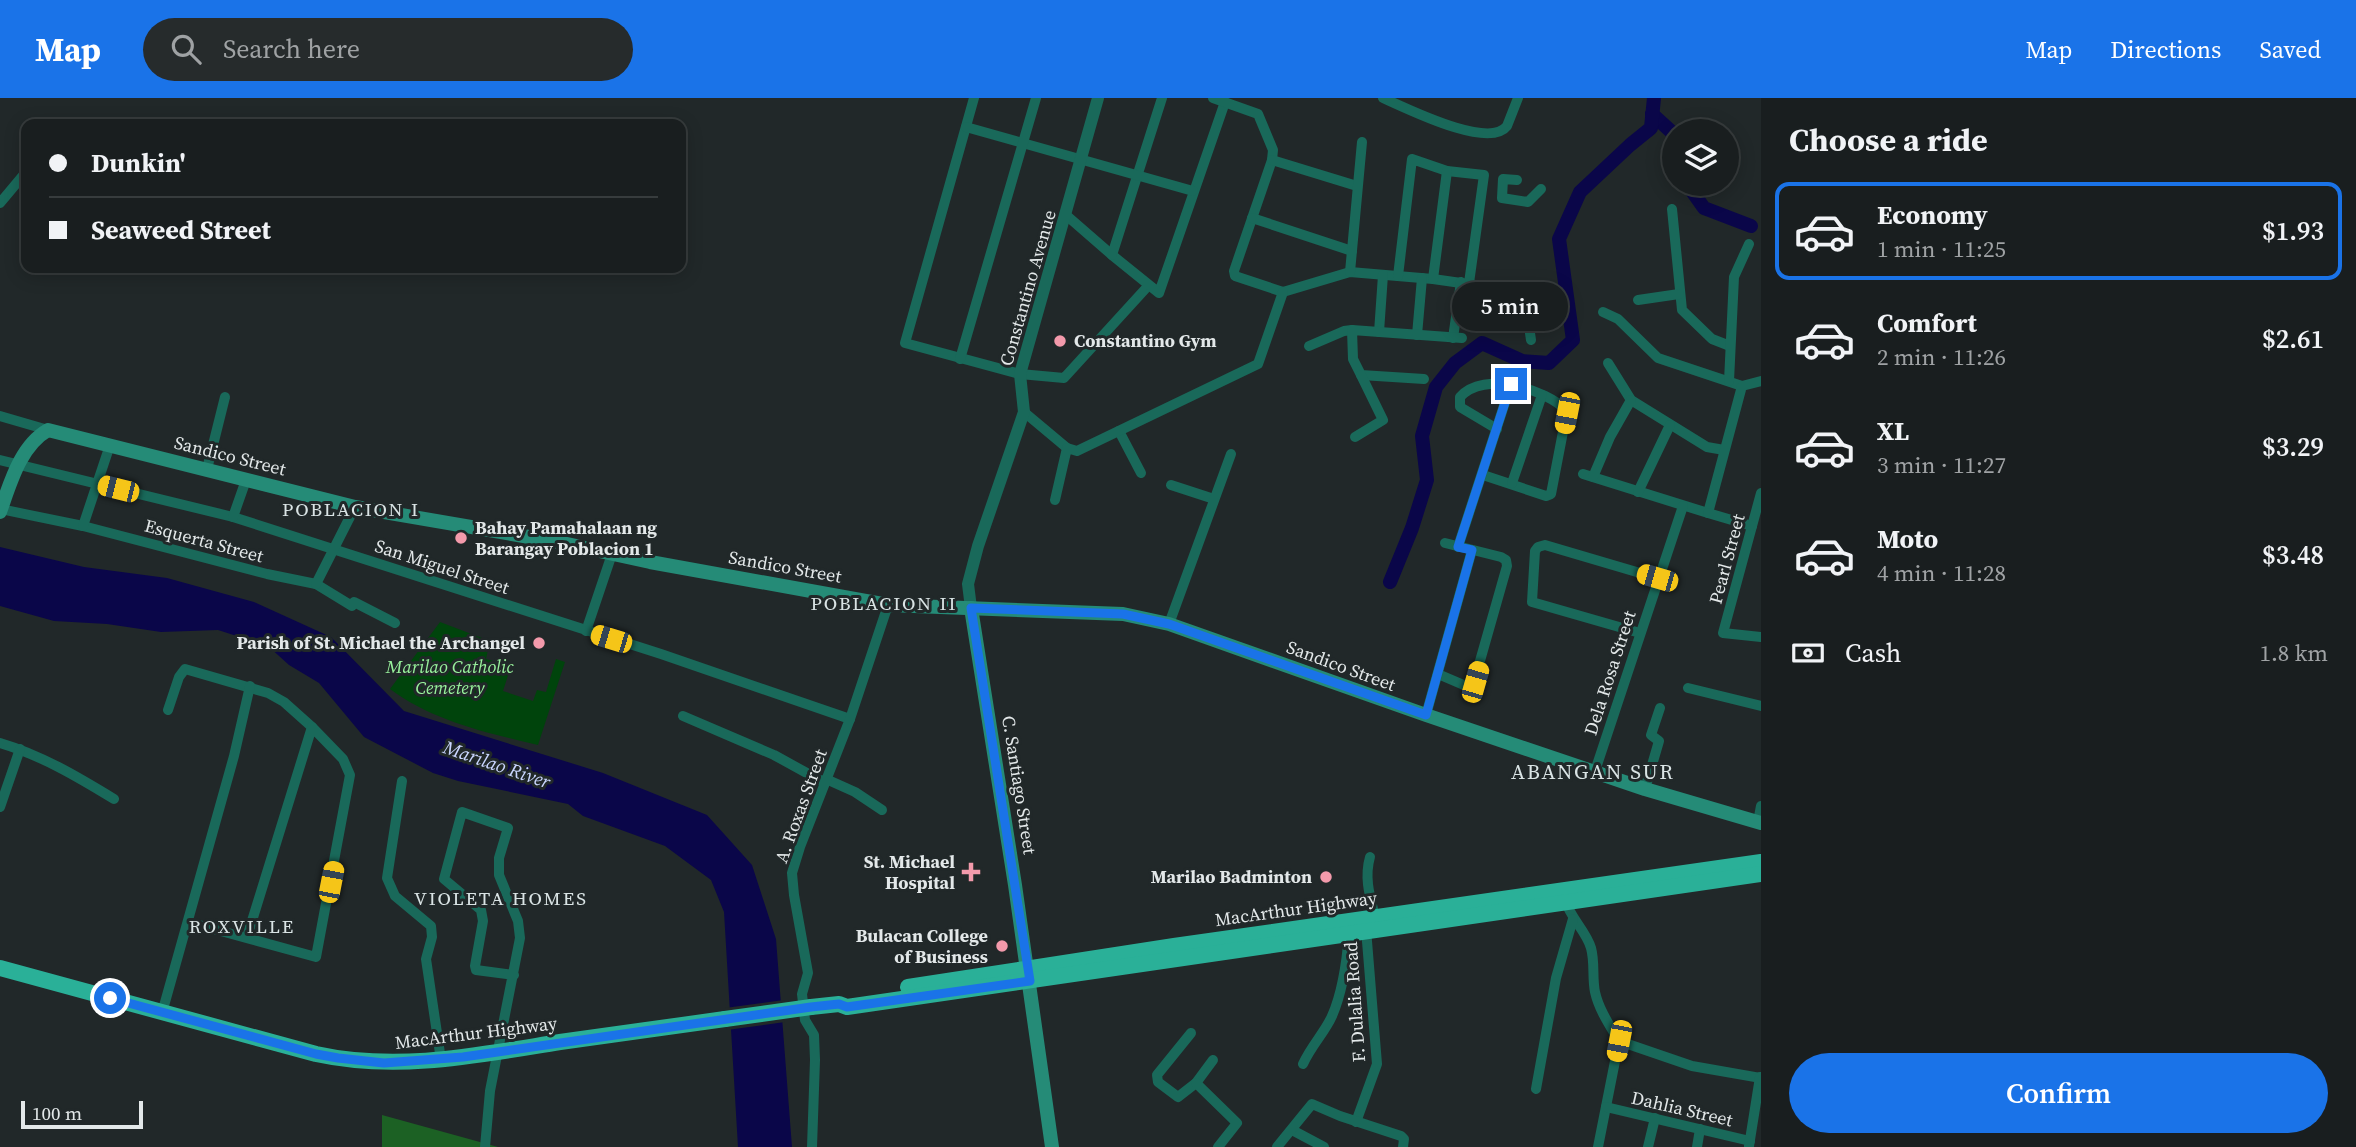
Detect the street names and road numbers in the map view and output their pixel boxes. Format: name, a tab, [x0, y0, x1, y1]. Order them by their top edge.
street label: Constantino Avenue	[993, 207, 1062, 369]
street label: Sandico Street	[172, 430, 289, 481]
street label: Pearl Street	[1703, 511, 1751, 606]
street label: Esquerta Street	[142, 513, 266, 568]
street label: San Miguel Street	[372, 533, 513, 600]
street label: Sandico Street	[727, 544, 844, 589]
street label: Dela Rosa Street	[1578, 607, 1641, 738]
street label: Sandico Street	[1283, 634, 1399, 697]
street label: C. Santiago Street	[996, 714, 1043, 856]
street label: A. Roxas Street	[768, 745, 833, 866]
street label: MacArthur Highway	[1213, 885, 1379, 932]
street label: F. Dulalia Road	[1338, 941, 1371, 1063]
street label: MacArthur Highway	[393, 1010, 559, 1055]
street label: Dahlia Street	[1629, 1085, 1735, 1132]

